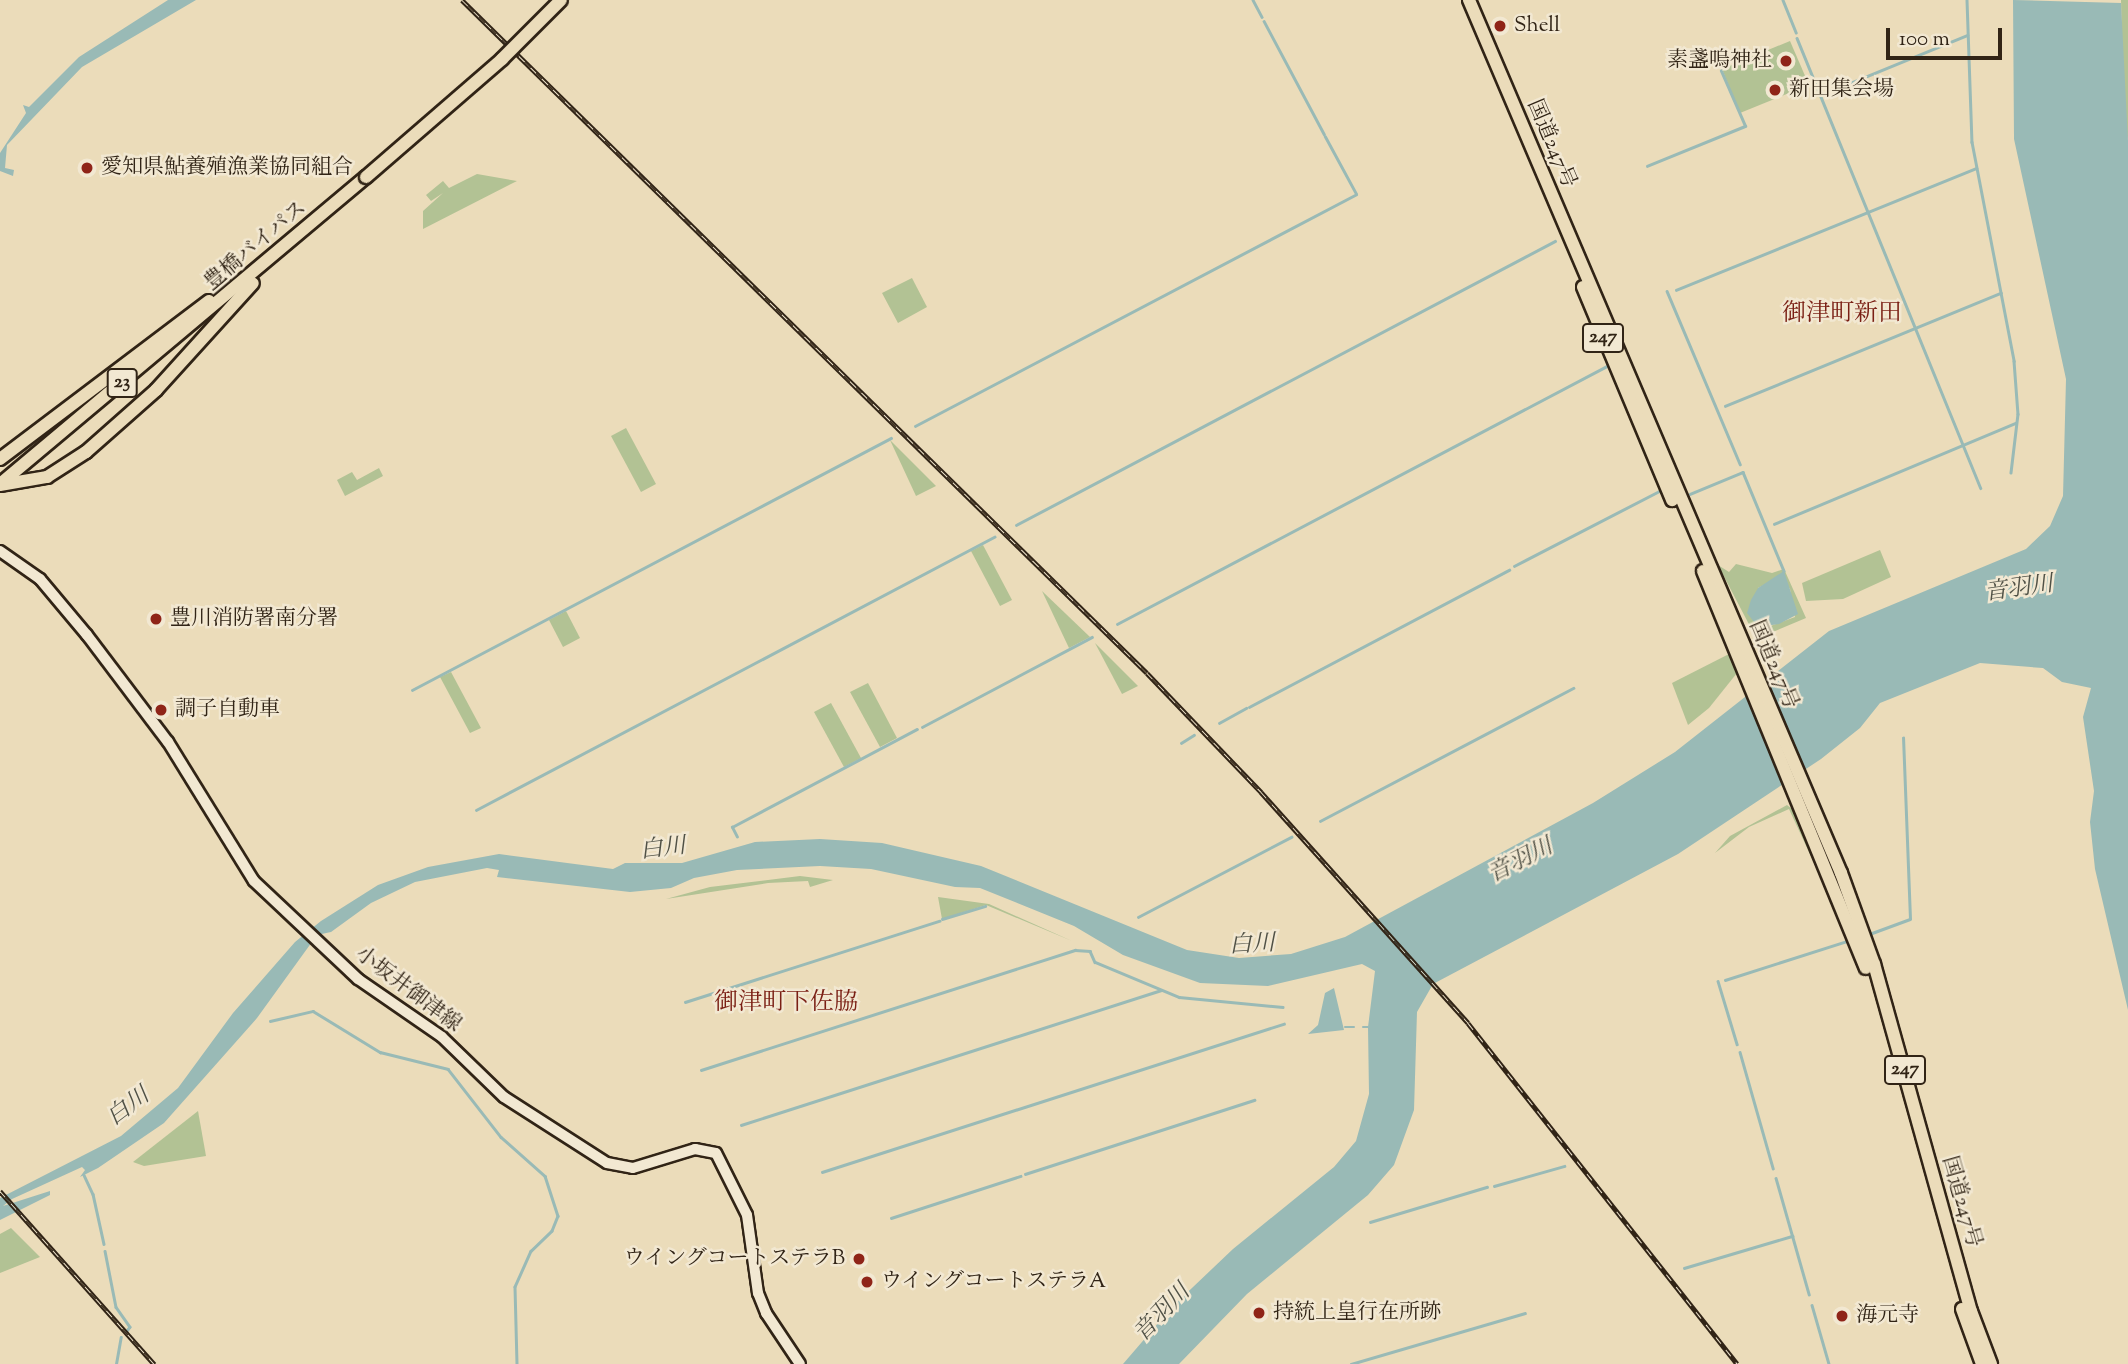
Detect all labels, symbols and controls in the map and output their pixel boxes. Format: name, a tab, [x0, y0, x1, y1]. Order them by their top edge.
place label: Shell	[1514, 13, 1560, 39]
scale bar	[1890, 14, 2006, 58]
marker: Shell	[1492, 18, 1508, 34]
text: 100 m	[1899, 25, 1950, 55]
place label: 素盞嗚神社	[1667, 48, 1772, 74]
marker: 素盞嗚神社	[1778, 53, 1794, 69]
place label: 新田集会場	[1789, 77, 1894, 103]
marker: 新田集会場	[1767, 82, 1783, 98]
street label: 国道247号	[1521, 96, 1581, 192]
place label: 愛知県鮎養殖漁業協同組合	[101, 155, 353, 181]
marker: 愛知県鮎養殖漁業協同組合	[79, 160, 95, 176]
street label: 豊橋バイパス	[200, 196, 312, 296]
district label: 御津町新田	[1782, 301, 1902, 329]
road number: 247	[1582, 322, 1624, 354]
road number: 23	[106, 368, 138, 398]
water label: 音羽川	[1983, 572, 2055, 608]
place label: 豊川消防署南分署	[170, 606, 338, 632]
marker: 豊川消防署南分署	[148, 611, 164, 627]
street label: 国道247号	[1743, 617, 1803, 713]
place label: 調子自動車	[175, 697, 280, 723]
marker: 調子自動車	[153, 702, 169, 718]
water label: 白川	[638, 833, 688, 867]
water label: 音羽川	[1484, 834, 1558, 890]
water label: 白川	[1228, 931, 1276, 961]
street label: 小坂井御津線	[350, 942, 466, 1038]
district label: 御津町下佐脇	[714, 990, 858, 1018]
road number: 247	[1884, 1054, 1926, 1086]
water label: 白川	[102, 1083, 156, 1133]
street label: 国道247号	[1936, 1153, 1986, 1251]
place label: ウイングコートステラB	[622, 1246, 845, 1272]
marker: ウイングコートステラB	[851, 1251, 867, 1267]
place label: ウイングコートステラA	[881, 1269, 1108, 1295]
marker: ウイングコートステラA	[859, 1274, 875, 1290]
water label: 音羽川	[1129, 1280, 1197, 1348]
place label: 持統上皇行在所跡	[1273, 1300, 1441, 1326]
place label: 海元寺	[1856, 1303, 1919, 1329]
marker: 持統上皇行在所跡	[1251, 1305, 1267, 1321]
marker: 海元寺	[1834, 1308, 1850, 1324]

